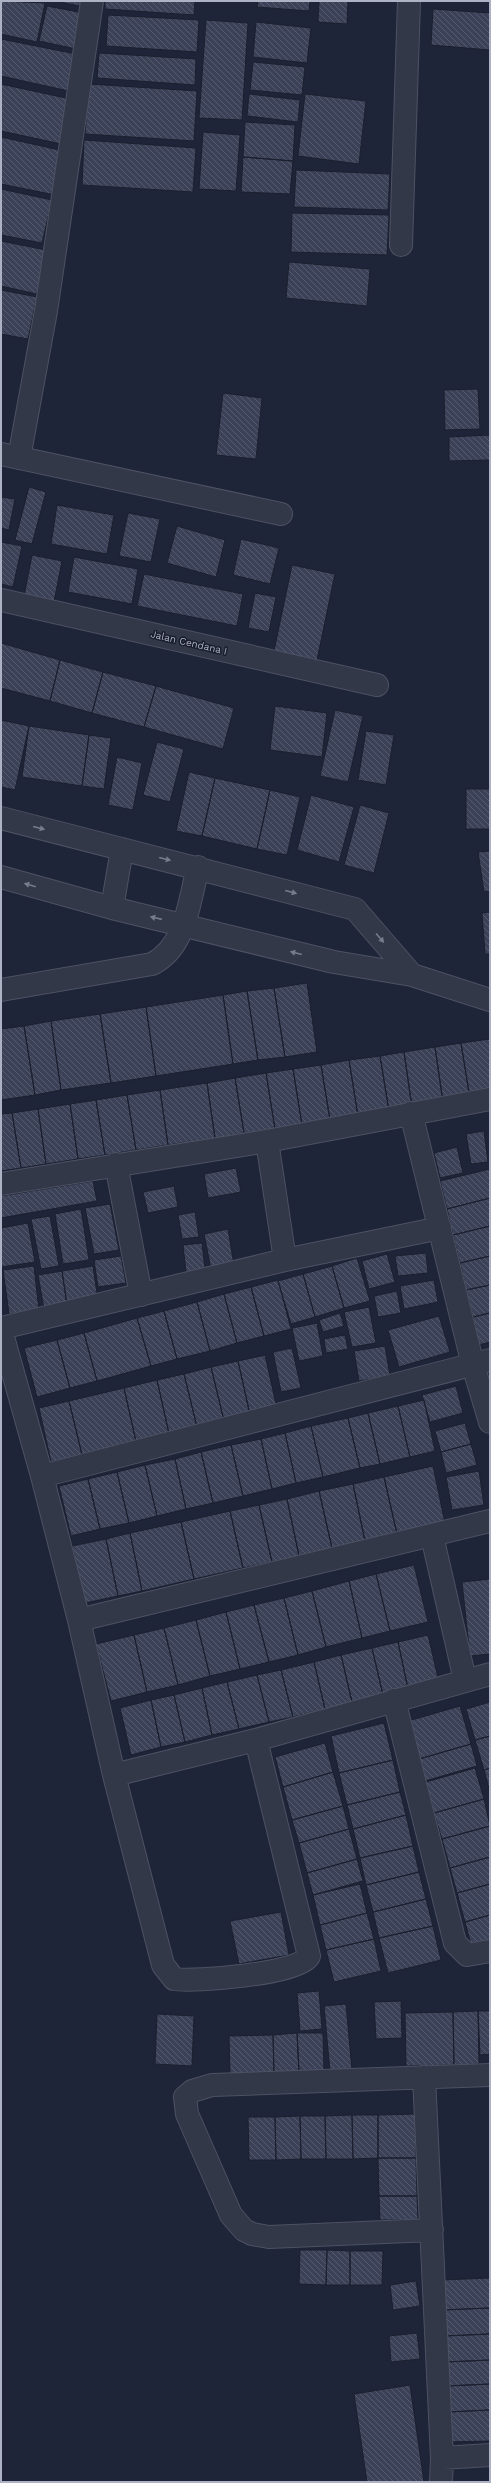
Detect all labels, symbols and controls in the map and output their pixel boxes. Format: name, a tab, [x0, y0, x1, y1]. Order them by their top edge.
street label: Jalan Cendana I	[150, 628, 228, 657]
one-way arrow	[33, 825, 45, 831]
one-way arrow	[159, 857, 171, 863]
one-way arrow	[24, 882, 36, 888]
one-way arrow	[285, 889, 297, 895]
one-way arrow	[150, 915, 162, 921]
one-way arrow	[376, 933, 385, 944]
one-way arrow	[290, 949, 302, 955]

